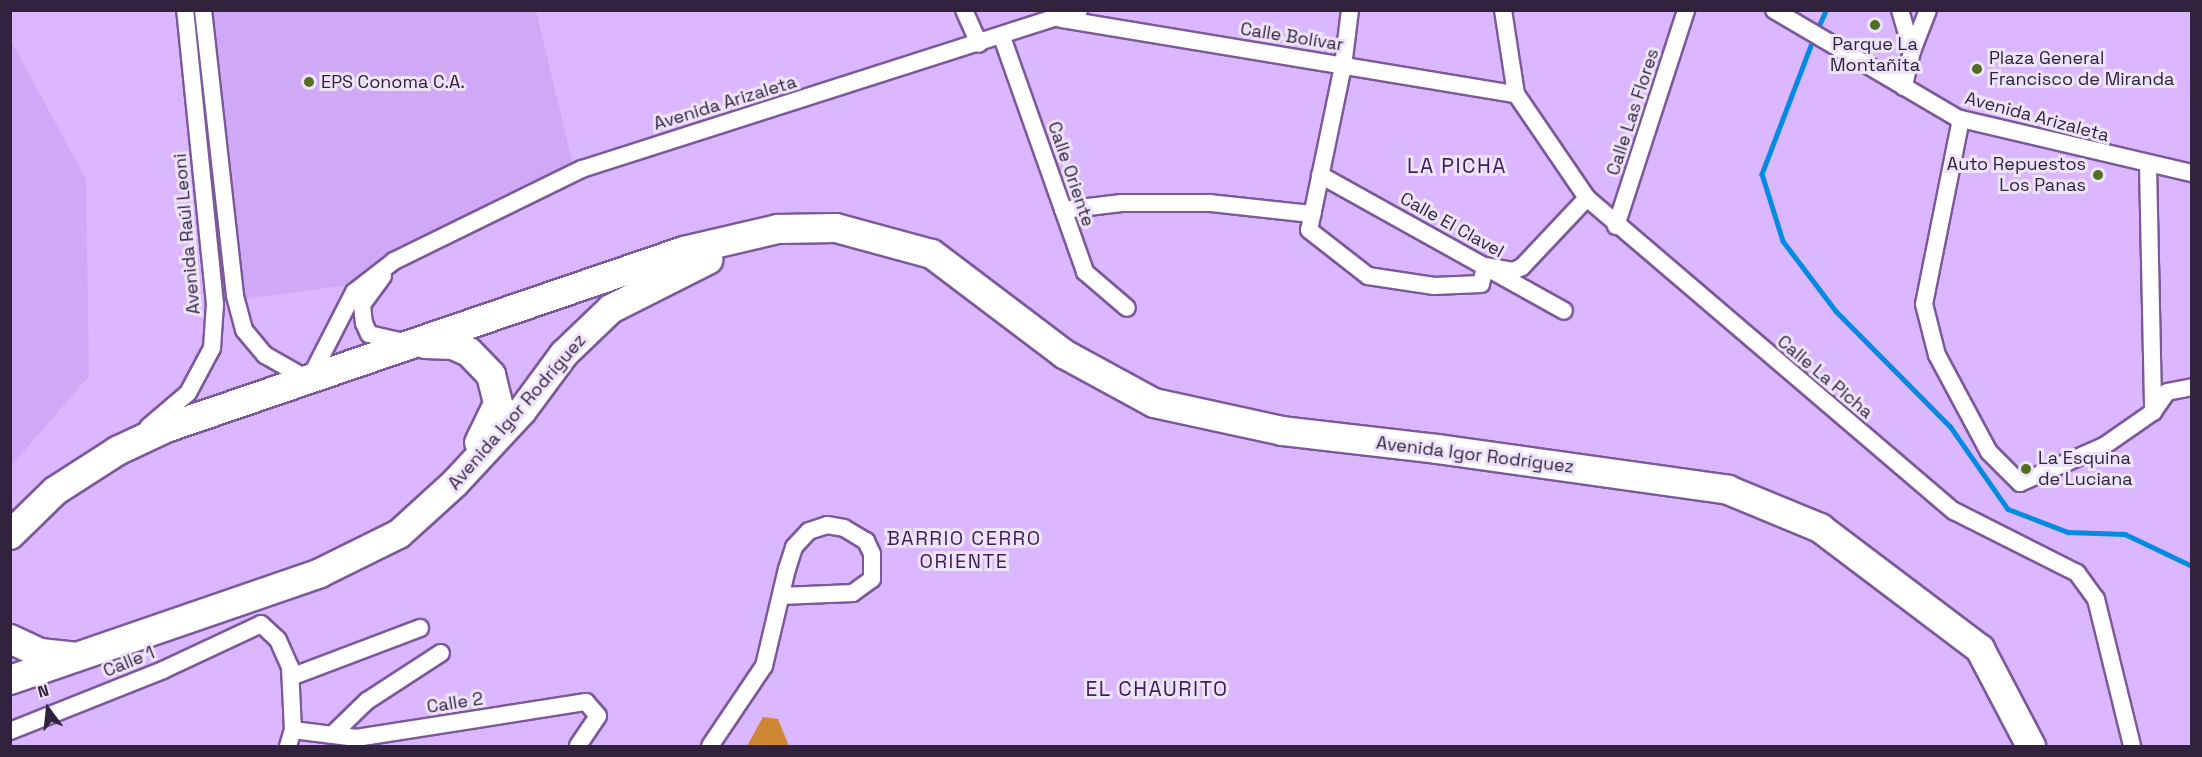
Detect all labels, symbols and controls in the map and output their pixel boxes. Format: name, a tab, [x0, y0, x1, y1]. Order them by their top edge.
street label: Calle Bolívar	[1239, 18, 1345, 56]
marker: Parque La Montañita	[1868, 18, 1882, 32]
place label: Parque La Montañita	[1830, 34, 1920, 76]
street label: Calle Las Flores	[1602, 46, 1664, 178]
place label: Plaza General Francisco de Miranda	[1989, 48, 2174, 90]
marker: Plaza General Francisco de Miranda	[1970, 62, 1984, 76]
place label: EPS Conoma C.A.	[321, 71, 465, 93]
street label: Avenida Arizaleta	[651, 71, 799, 135]
marker: EPS Conoma C.A.	[302, 75, 316, 89]
street label: Avenida Arizaleta	[1962, 87, 2112, 147]
street label: Calle Oriente	[1043, 119, 1099, 229]
street label: Avenida Raúl Leoni	[169, 153, 205, 315]
district label: LA PICHA	[1407, 153, 1507, 179]
place label: Auto Repuestos Los Panas	[1947, 154, 2086, 196]
marker: Auto Repuestos Los Panas	[2091, 168, 2105, 182]
street label: Calle El Clavel	[1396, 188, 1508, 262]
street label: Avenida Igor Rodríguez	[444, 330, 590, 494]
street label: Calle La Picha	[1773, 331, 1877, 423]
street label: Avenida Igor Rodríguez	[1375, 432, 1575, 478]
place label: La Esquina de Luciana	[2038, 448, 2133, 490]
marker: La Esquina de Luciana	[2019, 462, 2033, 476]
district label: BARRIO CERRO ORIENTE	[886, 526, 1042, 573]
street label: Calle 1	[100, 642, 158, 682]
district label: EL CHAURITO	[1085, 676, 1229, 702]
north arrow	[18, 679, 78, 739]
text: N	[35, 680, 51, 703]
street label: Calle 2	[425, 688, 485, 718]

